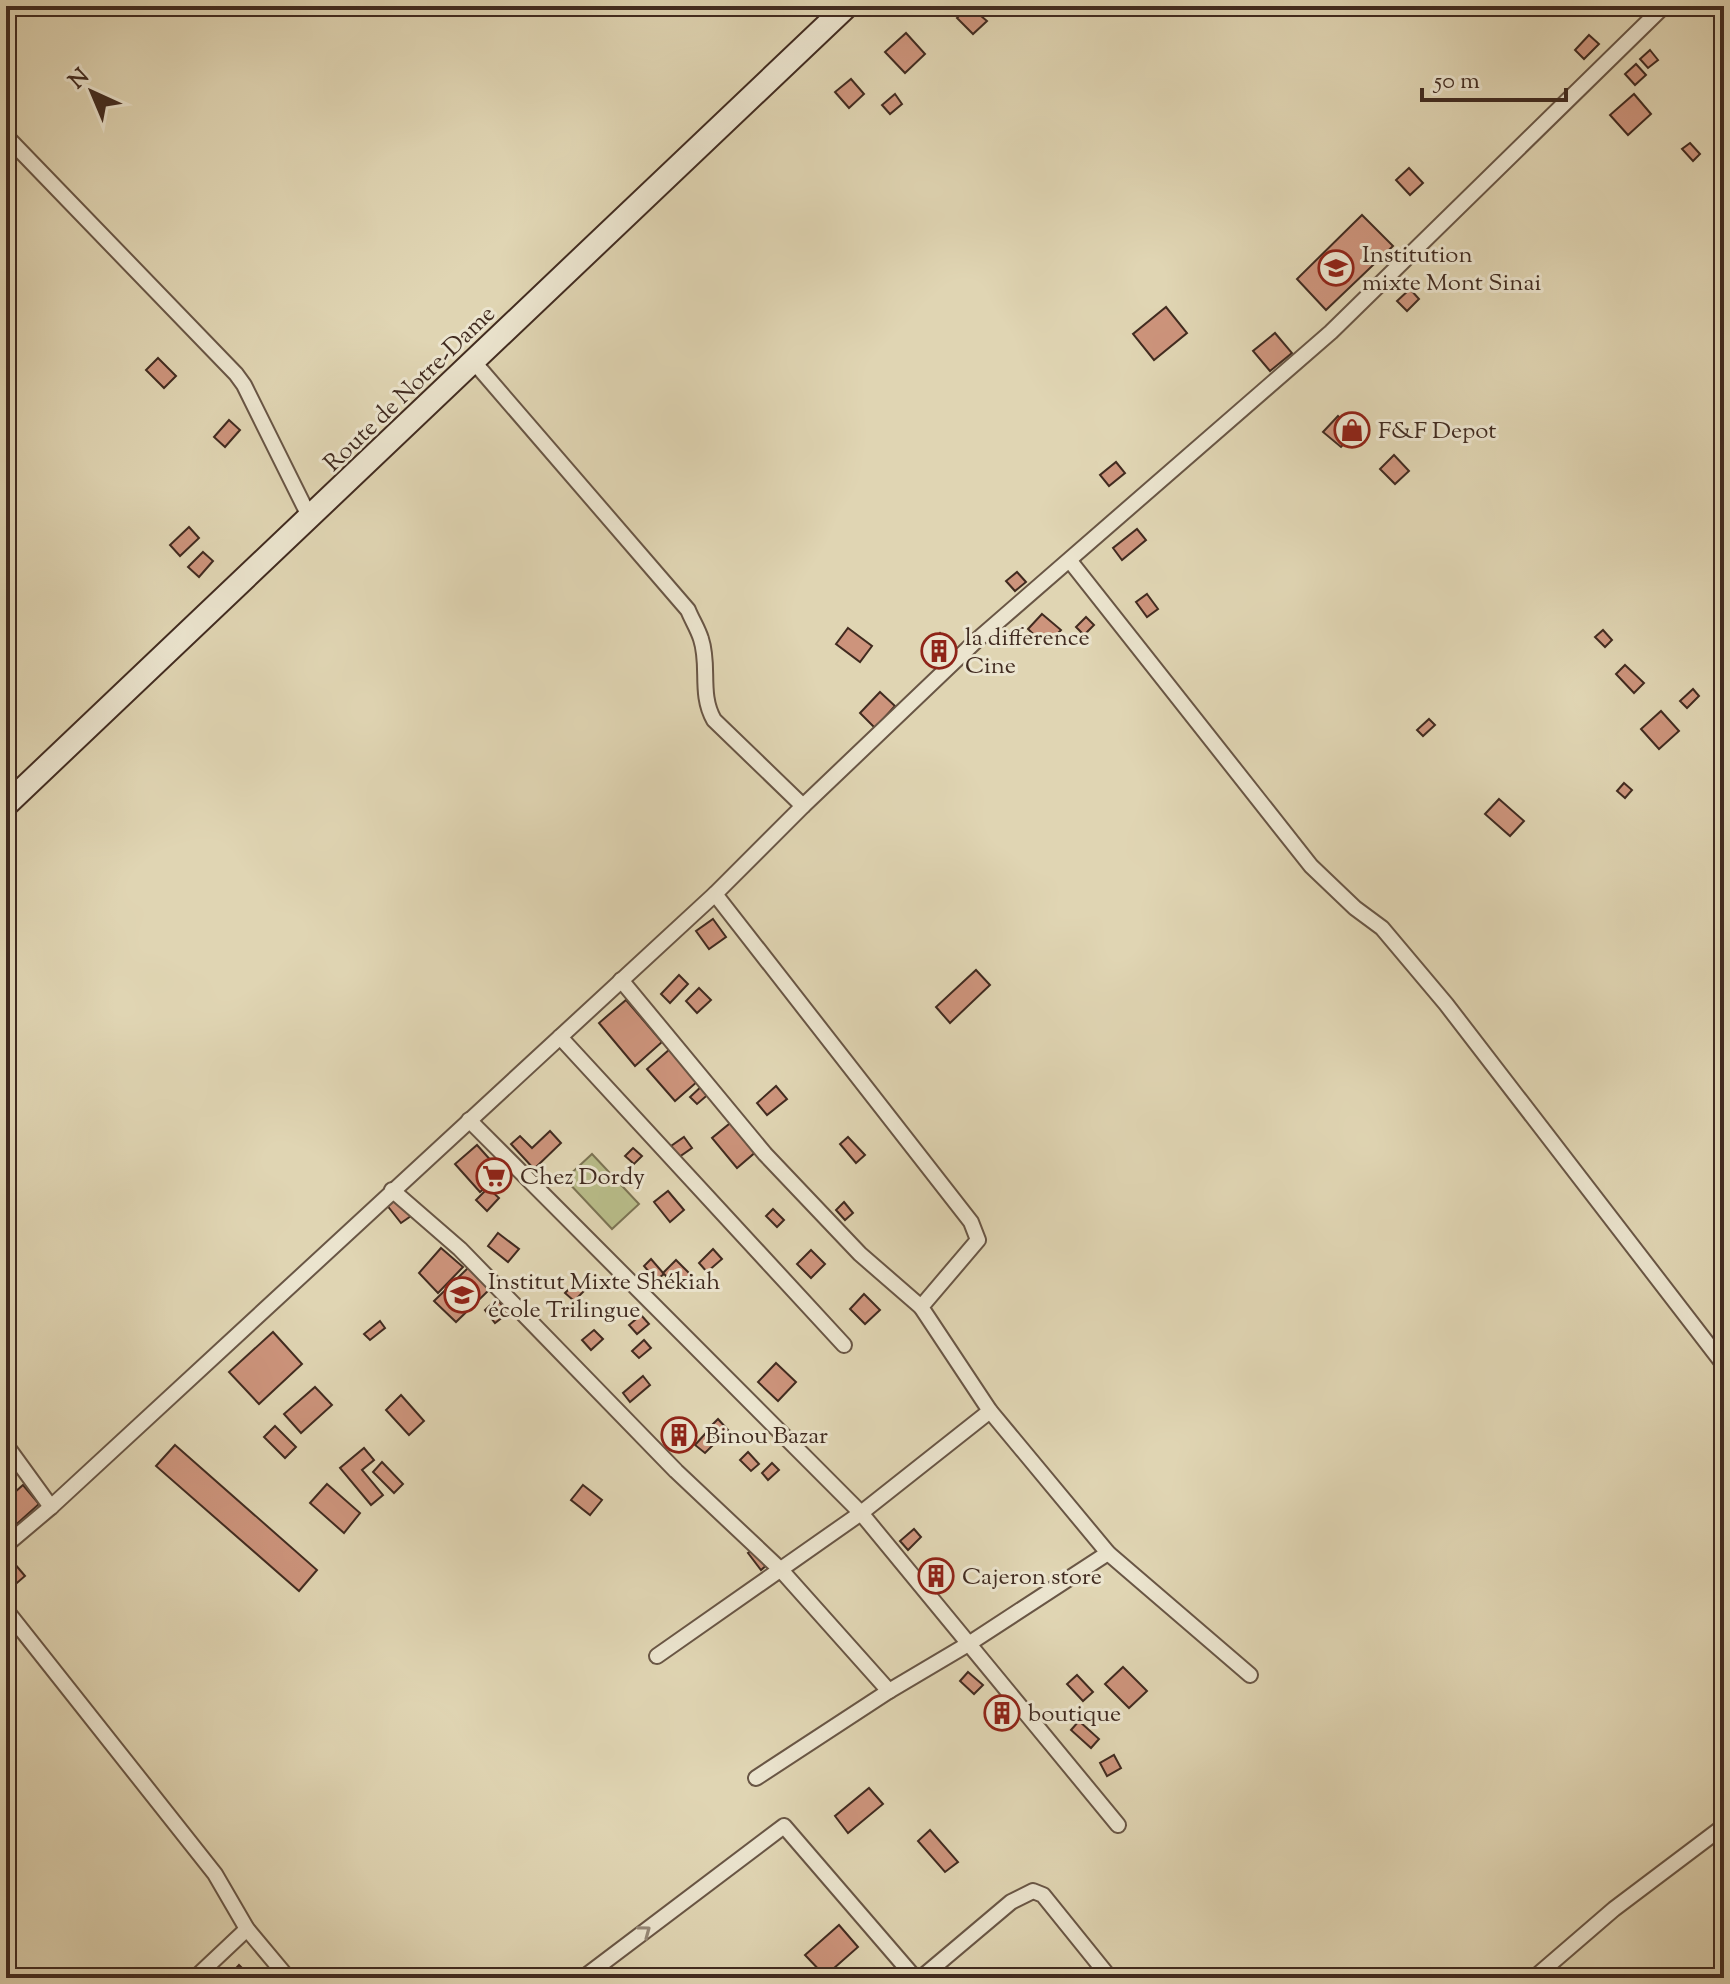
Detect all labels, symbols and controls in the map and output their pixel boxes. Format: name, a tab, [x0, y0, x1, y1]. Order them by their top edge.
north arrow	[52, 52, 132, 132]
scale bar	[1422, 52, 1566, 102]
text: N	[63, 62, 98, 97]
text: 50 m	[1432, 65, 1480, 99]
place label: Institution mixte Mont Sinai	[1362, 239, 1542, 301]
school or university icon: Institution mixte Mont Sinai	[1317, 249, 1355, 287]
street label: Route de Notre-Dame	[317, 298, 504, 480]
shop icon: F&F Depot	[1333, 411, 1371, 449]
place label: F&F Depot	[1378, 415, 1497, 449]
place label: la difference Cine	[965, 622, 1090, 684]
building icon: la difference Cine	[920, 632, 958, 670]
supermarket icon: Chez Dordy	[475, 1157, 513, 1195]
place label: Chez Dordy	[520, 1161, 645, 1195]
place label: Institut Mixte Shékiah école Trilingue	[488, 1266, 720, 1328]
school or university icon: Institut Mixte Shékiah école Trilingue	[443, 1276, 481, 1314]
building icon: Binou Bazar	[660, 1416, 698, 1454]
place label: Binou Bazar	[705, 1420, 828, 1454]
building icon: Cajeron store	[917, 1557, 955, 1595]
place label: Cajeron store	[962, 1561, 1102, 1595]
building icon: boutique	[983, 1694, 1021, 1732]
place label: boutique	[1028, 1698, 1121, 1732]
one-way arrow	[636, 1926, 651, 1940]

